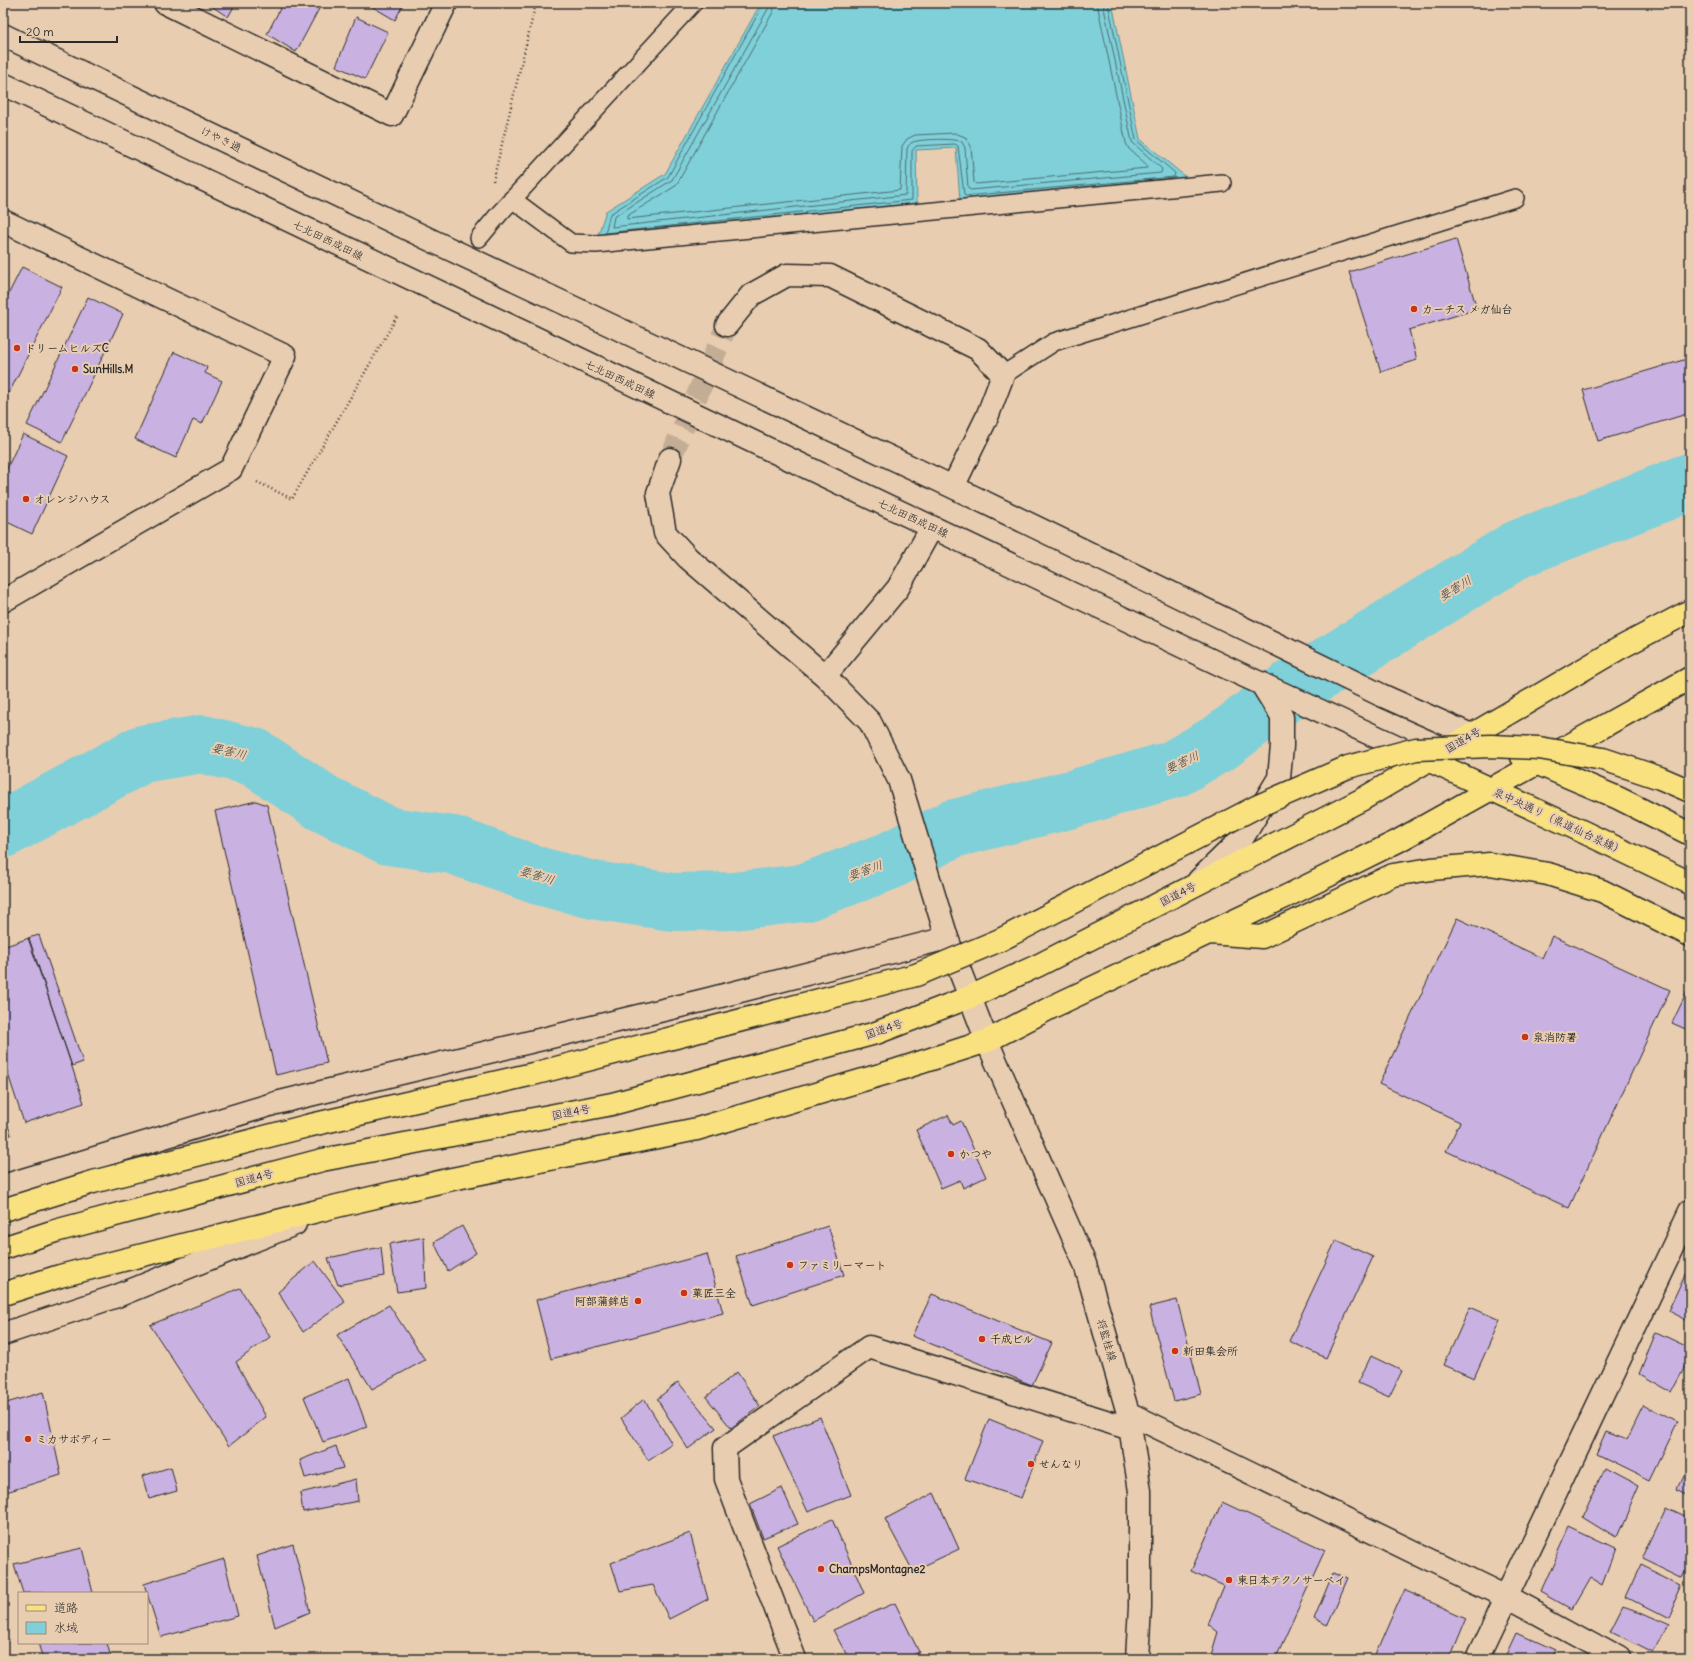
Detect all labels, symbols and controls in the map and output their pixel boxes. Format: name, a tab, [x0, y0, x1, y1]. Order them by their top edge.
scale bar	[20, 18, 117, 44]
text: 20 m	[26, 24, 54, 39]
street label: けやき通	[198, 123, 244, 155]
street label: 七北田西成田線	[290, 217, 366, 263]
place label: カーチス メガ仙台	[1422, 302, 1513, 316]
marker: カーチス メガ仙台	[1409, 304, 1419, 314]
place label: ドリームヒルズC	[25, 341, 110, 355]
marker: ドリームヒルズC	[12, 343, 22, 353]
street label: 七北田西成田線	[582, 356, 658, 402]
place label: SunHills.M	[83, 362, 133, 376]
marker: SunHills.M	[70, 364, 80, 374]
place label: オレンジハウス	[34, 492, 110, 506]
marker: オレンジハウス	[21, 494, 31, 504]
street label: 七北田西成田線	[875, 495, 951, 541]
water label: 要害川	[1436, 572, 1474, 604]
street label: 国道4号	[1442, 724, 1484, 756]
water label: 要害川	[210, 740, 248, 762]
water label: 要害川	[1163, 748, 1201, 776]
street label: 泉中央通り（県道仙台泉線）	[1491, 784, 1627, 858]
water label: 要害川	[846, 857, 884, 883]
water label: 要害川	[518, 863, 556, 887]
street label: 国道4号	[1157, 879, 1199, 909]
street label: 国道4号	[863, 1016, 905, 1042]
place label: 泉消防署	[1533, 1030, 1577, 1044]
marker: 泉消防署	[1520, 1032, 1530, 1042]
street label: 国道4号	[550, 1101, 592, 1123]
place label: かつや	[959, 1147, 992, 1161]
marker: かつや	[946, 1149, 956, 1159]
street label: 国道4号	[233, 1166, 275, 1190]
place label: ファミリーマート	[798, 1258, 886, 1272]
marker: ファミリーマート	[785, 1260, 795, 1270]
place label: 菓匠三全	[692, 1286, 736, 1300]
marker: 菓匠三全	[679, 1288, 689, 1298]
place label: 阿部蒲鉾店	[575, 1294, 630, 1308]
marker: 阿部蒲鉾店	[633, 1296, 643, 1306]
street label: 将監桂線	[1094, 1317, 1120, 1363]
place label: 千成ビル	[990, 1332, 1034, 1346]
marker: 千成ビル	[977, 1334, 987, 1344]
place label: 新田集会所	[1183, 1344, 1238, 1358]
marker: 新田集会所	[1170, 1346, 1180, 1356]
place label: ミカサボディー	[36, 1432, 112, 1446]
marker: ミカサボディー	[23, 1434, 33, 1444]
place label: せんなり	[1039, 1457, 1083, 1471]
marker: せんなり	[1026, 1459, 1036, 1469]
place label: ChampsMontagne2	[829, 1562, 925, 1577]
marker: ChampsMontagne2	[816, 1564, 826, 1574]
place label: 東日本テクノサーベイ	[1237, 1573, 1345, 1587]
marker: 東日本テクノサーベイ	[1224, 1575, 1234, 1585]
legend	[18, 1592, 148, 1644]
text: 道路	[54, 1600, 78, 1615]
text: 水域	[54, 1620, 78, 1635]

